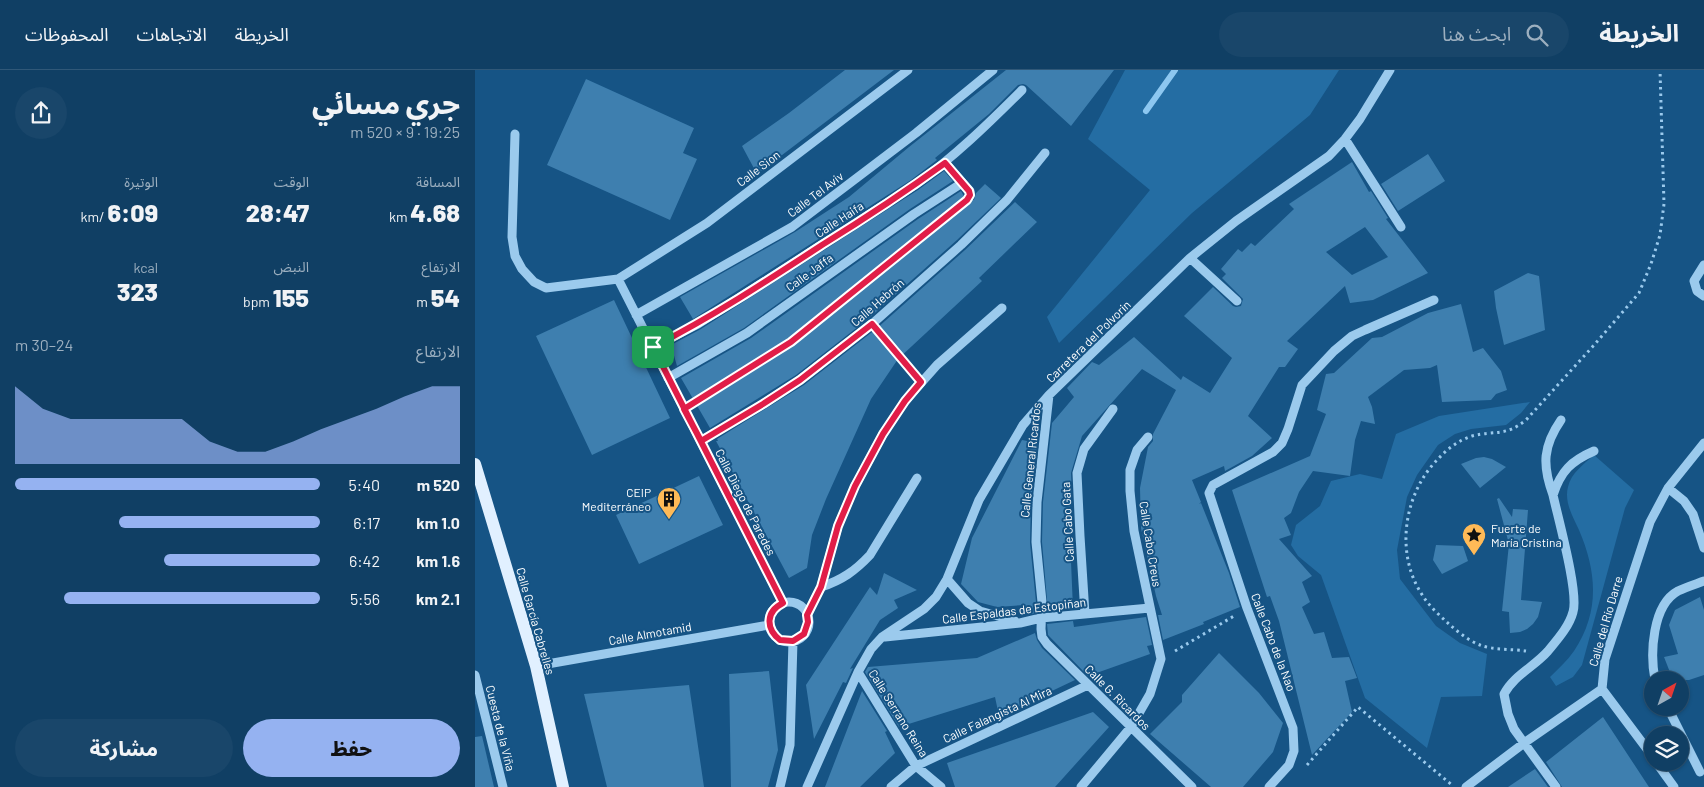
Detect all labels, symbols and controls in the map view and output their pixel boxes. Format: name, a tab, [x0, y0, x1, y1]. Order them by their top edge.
search box	[1219, 12, 1569, 57]
text: الخريطة	[1599, 18, 1679, 47]
icon: search	[1523, 21, 1551, 49]
text: ابحث هنا	[1442, 22, 1511, 45]
text: المحفوظات	[25, 23, 109, 45]
text: الاتجاهات	[137, 23, 207, 45]
text: الخريطة	[235, 23, 289, 45]
text: جري مسائي	[312, 86, 460, 120]
button: share	[15, 87, 67, 139]
text: 19:25 · 9 × 520 m	[350, 122, 460, 141]
street label: Calle Sion	[734, 147, 782, 189]
street label: Calle Tel Aviv	[784, 168, 846, 220]
text: الوتيرة	[124, 173, 158, 190]
text: الوقت	[274, 173, 309, 190]
text: المسافة	[416, 173, 460, 190]
text: 6:09	[107, 197, 158, 227]
text: 28:47	[246, 197, 309, 227]
text: 4.68	[410, 197, 460, 227]
street label: Calle Haifa	[812, 198, 866, 240]
text: /km	[80, 208, 107, 225]
text: km	[389, 208, 410, 225]
street label: Calle Jaffa	[783, 250, 835, 294]
text: النبض	[273, 258, 309, 275]
text: الارتفاع	[422, 258, 460, 275]
text: kcal	[134, 259, 158, 276]
street label: Calle Hebrón	[848, 275, 906, 329]
text: 323	[117, 276, 158, 306]
text: 155	[273, 282, 309, 312]
text: 54	[431, 282, 460, 312]
text: bpm	[243, 293, 273, 310]
text: m	[416, 293, 431, 310]
street label: Carretera del Polvorin	[1043, 297, 1133, 385]
pin	[632, 326, 674, 368]
icon: arrive	[639, 333, 667, 361]
text: 24–30 m	[15, 335, 73, 354]
text: الارتفاع	[416, 341, 460, 360]
street label: Calle General Ricardos	[1017, 401, 1043, 518]
street label: Calle Diego de Paredes	[713, 446, 779, 558]
text: 5:40	[348, 475, 380, 494]
text: 520 m	[417, 475, 460, 494]
street label: Calle Cabo Gata	[1058, 482, 1076, 562]
place label: CEIP Mediterráneo	[582, 485, 651, 513]
building icon: CEIP Mediterráneo	[656, 486, 682, 520]
street label: Calle Cabo Creus	[1137, 500, 1165, 588]
text: 6:17	[353, 513, 380, 532]
text: 1.0 km	[416, 513, 460, 532]
place label: Fuerte de María Cristina	[1491, 521, 1562, 549]
place icon: Fuerte de María Cristina	[1461, 522, 1487, 556]
text: 6:42	[349, 551, 380, 570]
text: 1.6 km	[416, 551, 460, 570]
street label: Calle García Cabrelles	[514, 566, 558, 676]
street label: Calle del Río Darre	[1585, 574, 1625, 668]
text: 5:56	[350, 589, 380, 608]
text: 2.1 km	[416, 589, 460, 608]
street label: Calle Cabo de la Nao	[1249, 591, 1299, 693]
street label: Calle Espaldas de Estopiñan	[941, 594, 1087, 626]
street label: Calle Almotamid	[607, 619, 693, 647]
street label: Calle G. Ricardos	[1082, 661, 1154, 733]
street label: Calle Serrano Reina	[866, 667, 932, 759]
north arrow	[1644, 671, 1689, 716]
map controls	[1644, 671, 1689, 771]
street label: Calle Falangista Al Mira	[940, 683, 1054, 745]
street label: Cuesta de la Viña	[484, 684, 518, 772]
button: مشاركة	[15, 719, 233, 777]
button: حفظ	[243, 719, 460, 777]
button: layers	[1644, 726, 1689, 771]

